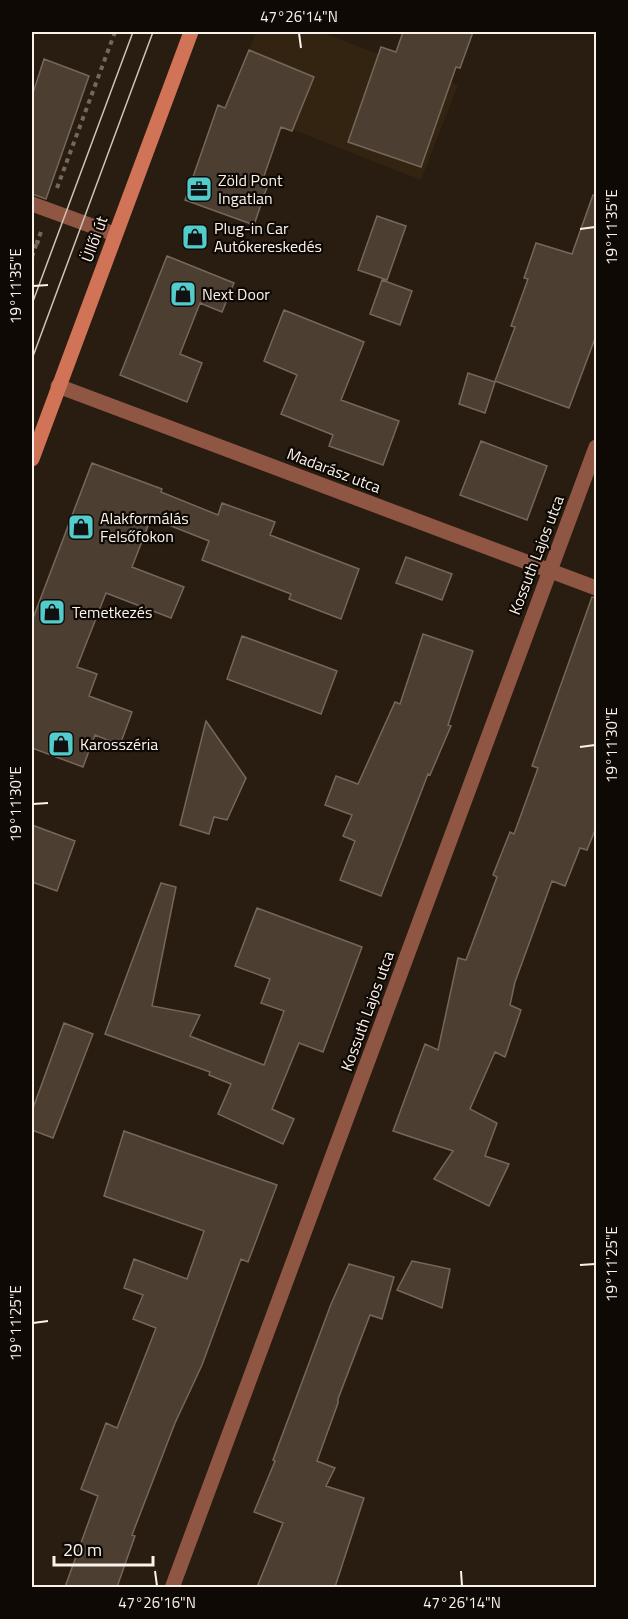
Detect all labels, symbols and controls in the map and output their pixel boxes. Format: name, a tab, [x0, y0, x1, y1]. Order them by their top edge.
text: 47°26'14"N	[260, 5, 338, 28]
place label: Zöld Pont Ingatlan	[218, 168, 283, 210]
office icon: Zöld Pont Ingatlan	[184, 174, 214, 204]
text: 19°11'35"E	[600, 189, 623, 265]
street label: Üllői út	[75, 212, 113, 265]
place label: Plug-in Car Autókereskedés	[214, 216, 322, 258]
shop icon: Plug-in Car Autókereskedés	[180, 222, 210, 252]
text: 19°11'35"E	[4, 248, 27, 324]
shop icon: Next Door	[168, 279, 198, 309]
place label: Next Door	[202, 282, 270, 306]
street label: Madarász utca	[284, 441, 384, 499]
street label: Kossuth Lajos utca	[502, 492, 570, 618]
place label: Alakformálás Felsőfokon	[100, 506, 189, 548]
shop icon: Alakformálás Felsőfokon	[66, 512, 96, 542]
shop icon: Temetkezés	[37, 597, 67, 627]
place label: Temetkezés	[72, 600, 152, 624]
text: 19°11'30"E	[600, 707, 623, 783]
shop icon: Karosszéria	[46, 729, 76, 759]
place label: Karosszéria	[80, 732, 158, 756]
text: 19°11'30"E	[4, 766, 27, 842]
street label: Kossuth Lajos utca	[334, 948, 400, 1074]
text: 19°11'25"E	[600, 1226, 623, 1302]
text: 19°11'25"E	[4, 1285, 27, 1361]
scale bar	[54, 1529, 153, 1567]
text: 20 m	[63, 1536, 102, 1563]
text: 47°26'16"N	[118, 1591, 196, 1614]
text: 47°26'14"N	[423, 1591, 501, 1614]

